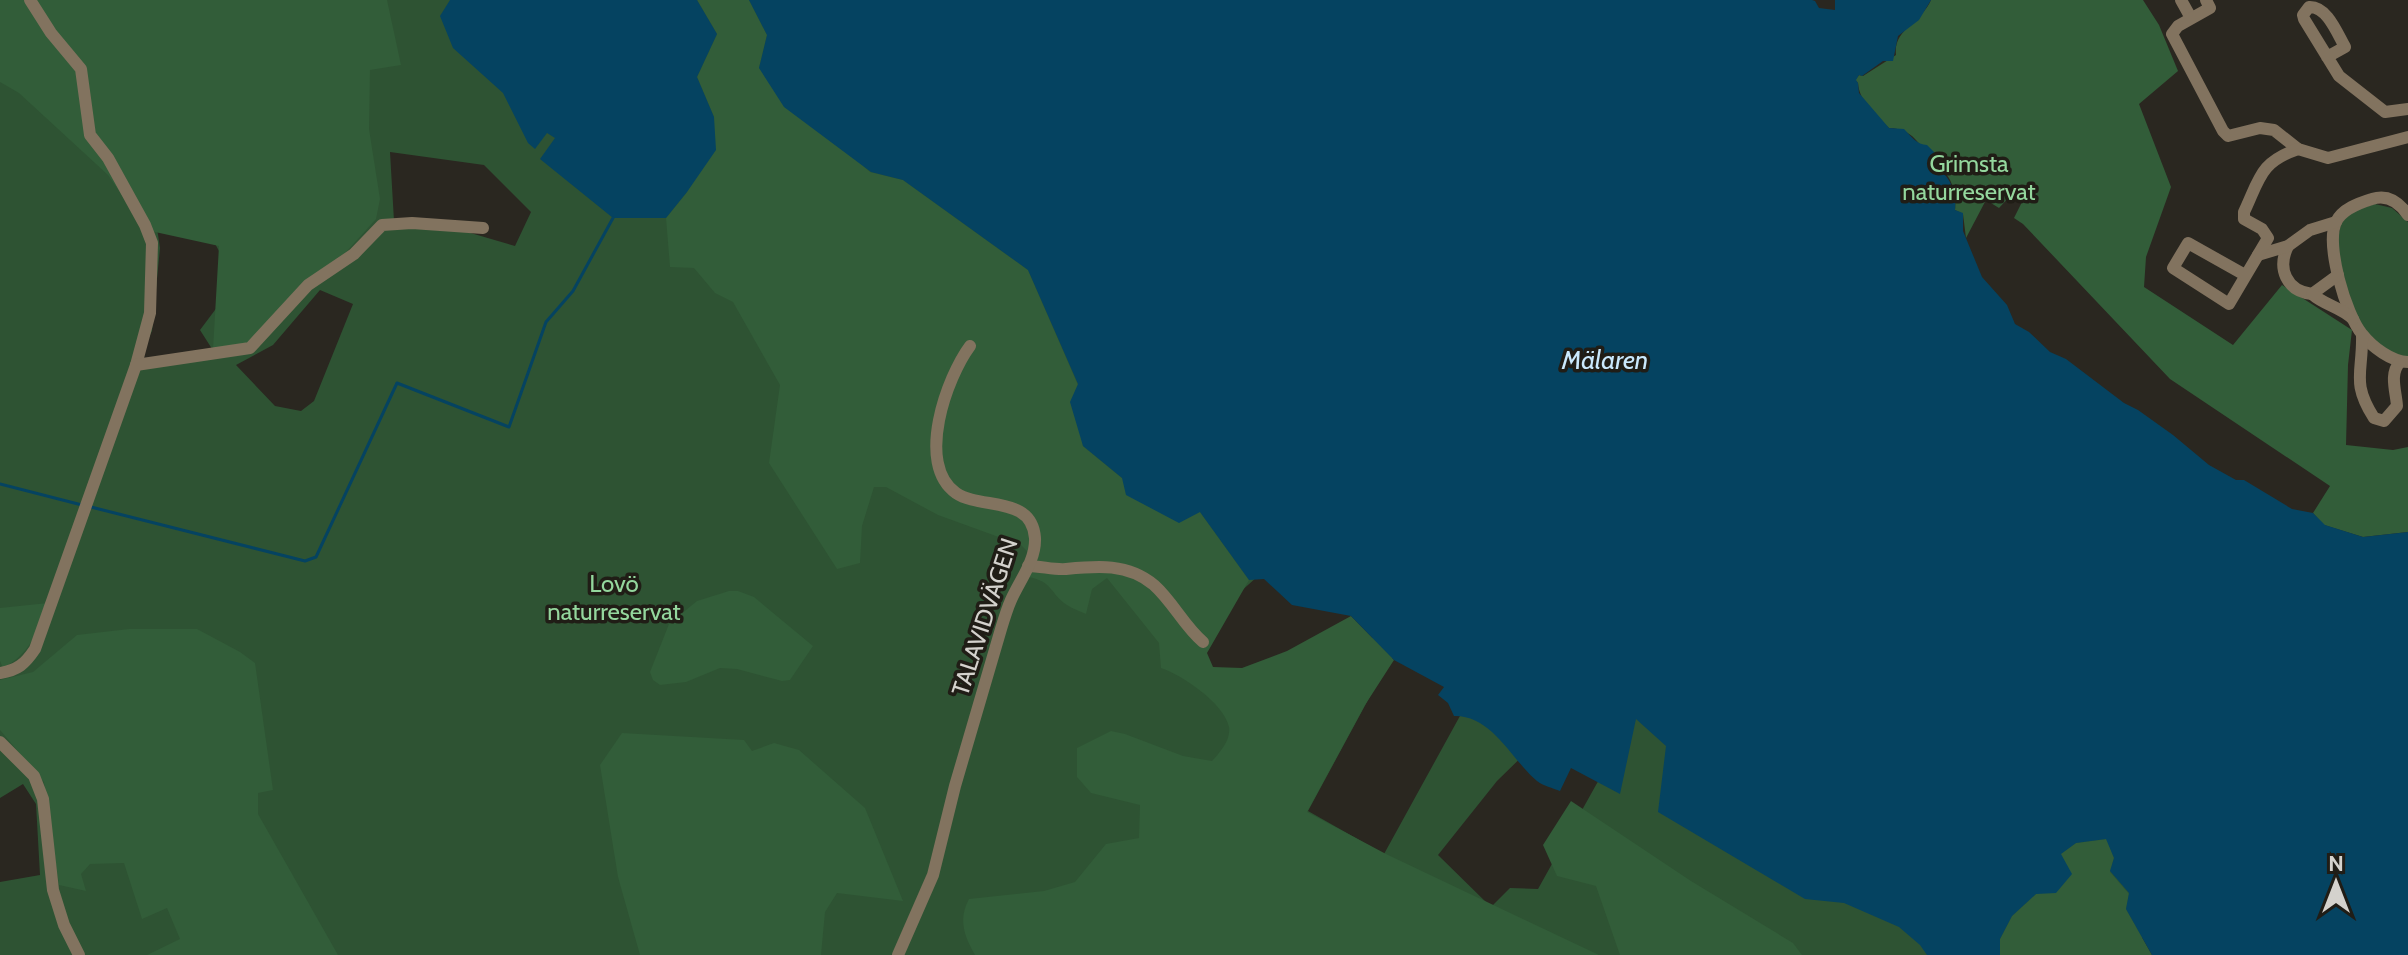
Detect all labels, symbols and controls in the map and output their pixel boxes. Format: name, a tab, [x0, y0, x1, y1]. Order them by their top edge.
park label: Grimsta naturreservat	[1902, 149, 2036, 206]
water label: Mälaren	[1561, 344, 1648, 376]
street label: TALAVIDVÄGEN	[945, 534, 1024, 699]
park label: Lovö naturreservat	[547, 569, 681, 626]
north arrow	[2296, 843, 2376, 923]
text: N	[2328, 850, 2344, 877]

